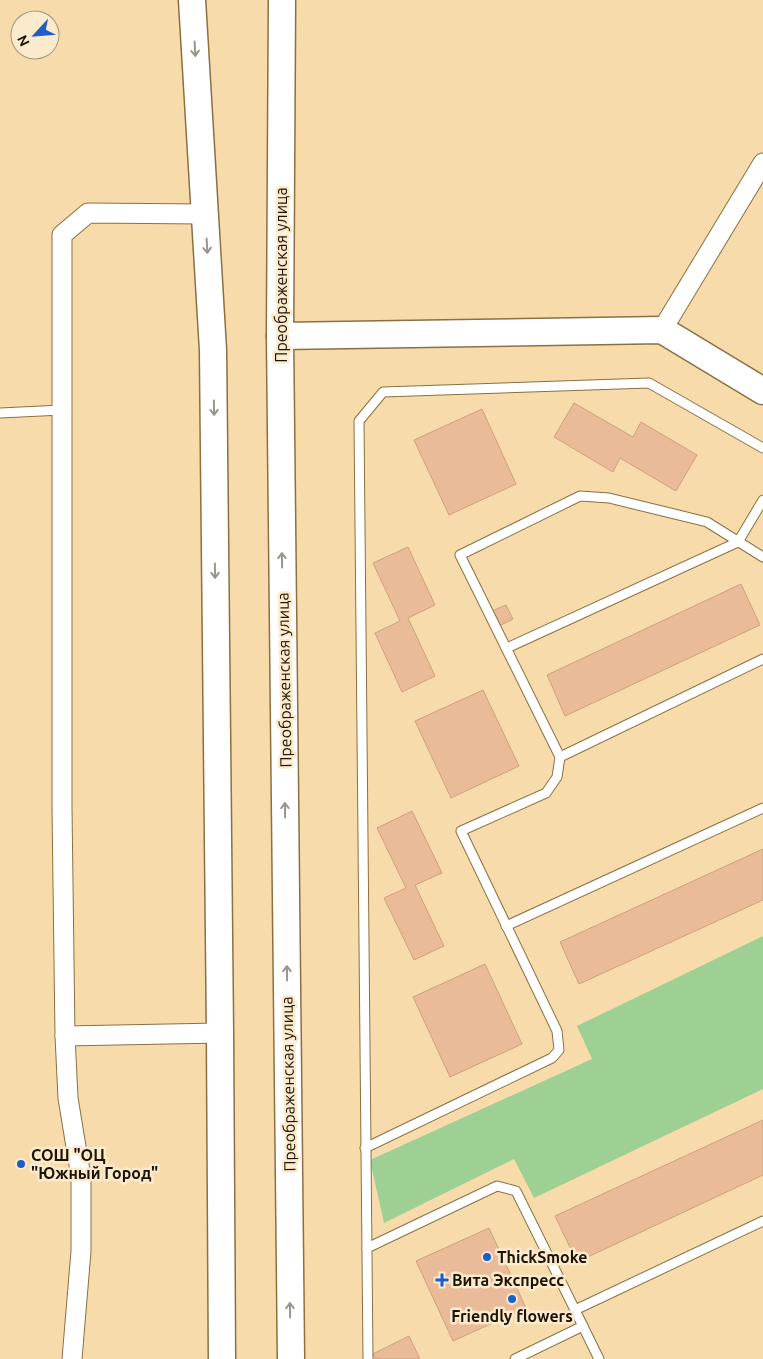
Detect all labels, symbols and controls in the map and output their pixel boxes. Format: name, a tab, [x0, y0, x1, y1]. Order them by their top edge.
north arrow	[10, 10, 60, 60]
text: N	[14, 32, 33, 49]
one-way arrow	[190, 40, 199, 56]
street label: Преображенская улица	[272, 187, 290, 363]
one-way arrow	[202, 238, 211, 254]
one-way arrow	[209, 400, 219, 416]
one-way arrow	[278, 553, 287, 569]
one-way arrow	[210, 562, 220, 578]
street label: Преображенская улица	[273, 592, 295, 768]
one-way arrow	[280, 803, 290, 819]
one-way arrow	[282, 965, 292, 982]
street label: Преображенская улица	[277, 996, 299, 1172]
place label: СОШ "ОЦ "Южный Город"	[31, 1146, 158, 1182]
marker: СОШ "ОЦ "Южный Город"	[15, 1158, 27, 1170]
place label: ThickSmoke	[497, 1248, 587, 1266]
marker: ThickSmoke	[481, 1251, 493, 1263]
place label: Вита Экспресс	[452, 1271, 564, 1289]
marker: Вита Экспресс	[436, 1274, 448, 1286]
marker: Friendly flowers	[506, 1293, 518, 1305]
one-way arrow	[285, 1303, 295, 1319]
place label: Friendly flowers	[451, 1307, 573, 1325]

